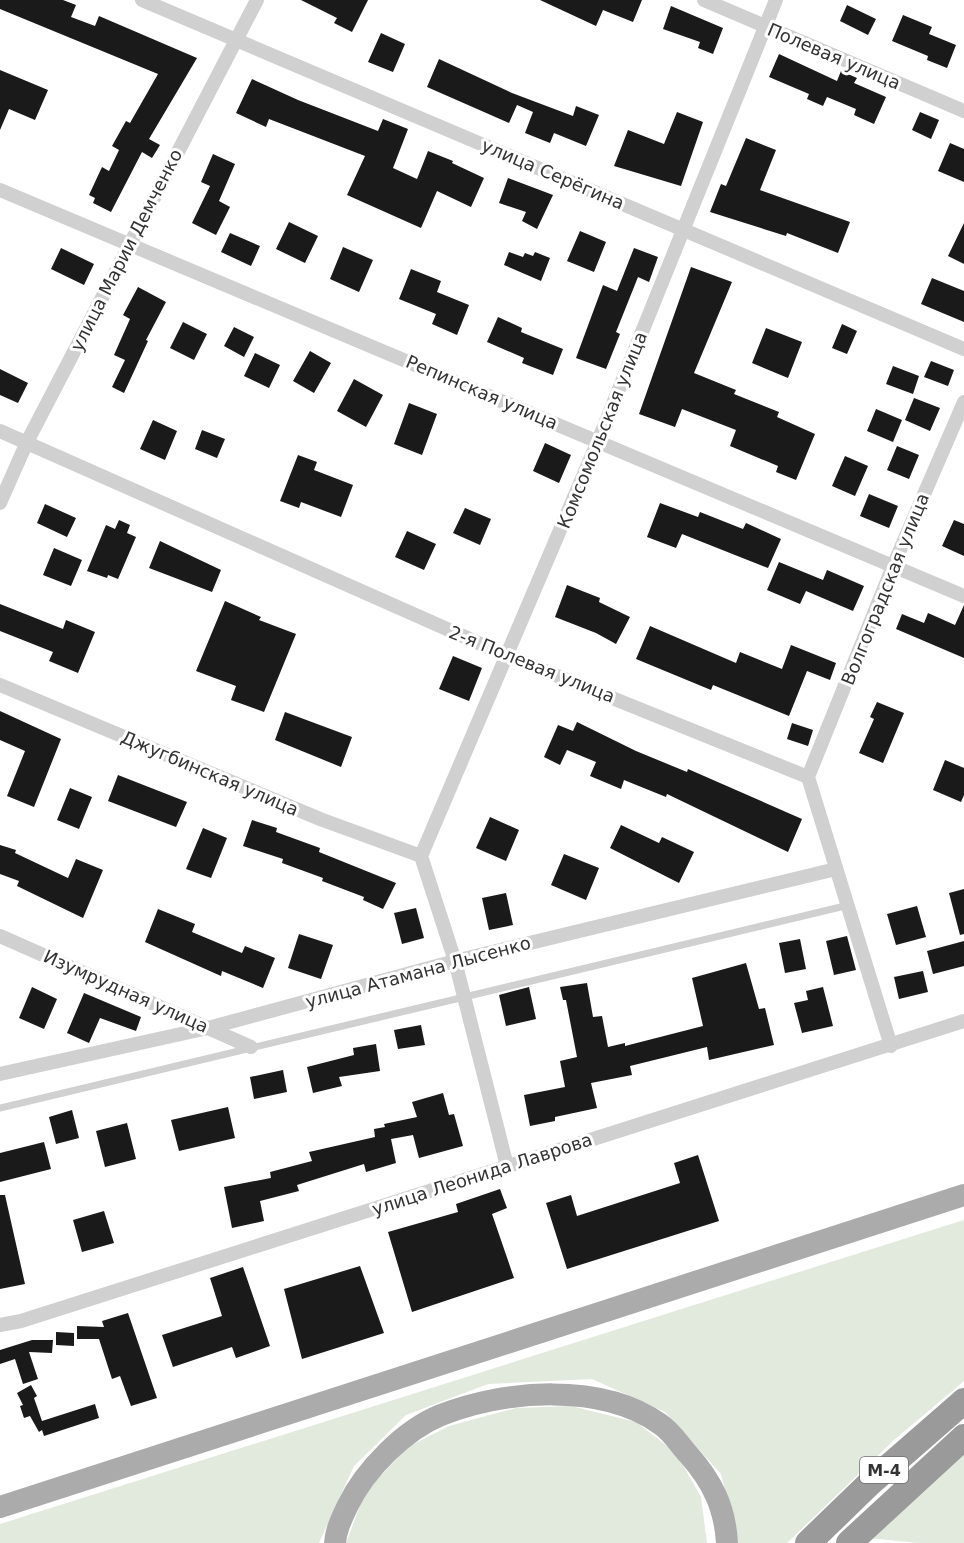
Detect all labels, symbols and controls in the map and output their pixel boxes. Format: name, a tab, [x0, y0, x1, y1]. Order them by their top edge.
street label: Полевая улица	[764, 19, 904, 93]
street label: улица Серёгина	[478, 134, 628, 214]
street label: улица Марии Демченко	[66, 145, 186, 355]
street label: Комсомольская улица	[553, 328, 651, 532]
street label: Репинская улица	[403, 351, 561, 433]
street label: Волгоградская улица	[837, 490, 933, 688]
street label: 2-я Полевая улица	[446, 621, 618, 707]
street label: Джугбинская улица	[118, 726, 302, 820]
street label: улица Атамана Лысенко	[303, 932, 533, 1012]
street label: Изумрудная улица	[40, 945, 212, 1037]
street label: улица Леонида Лаврова	[369, 1128, 595, 1220]
road number: М-4	[860, 1457, 908, 1483]

